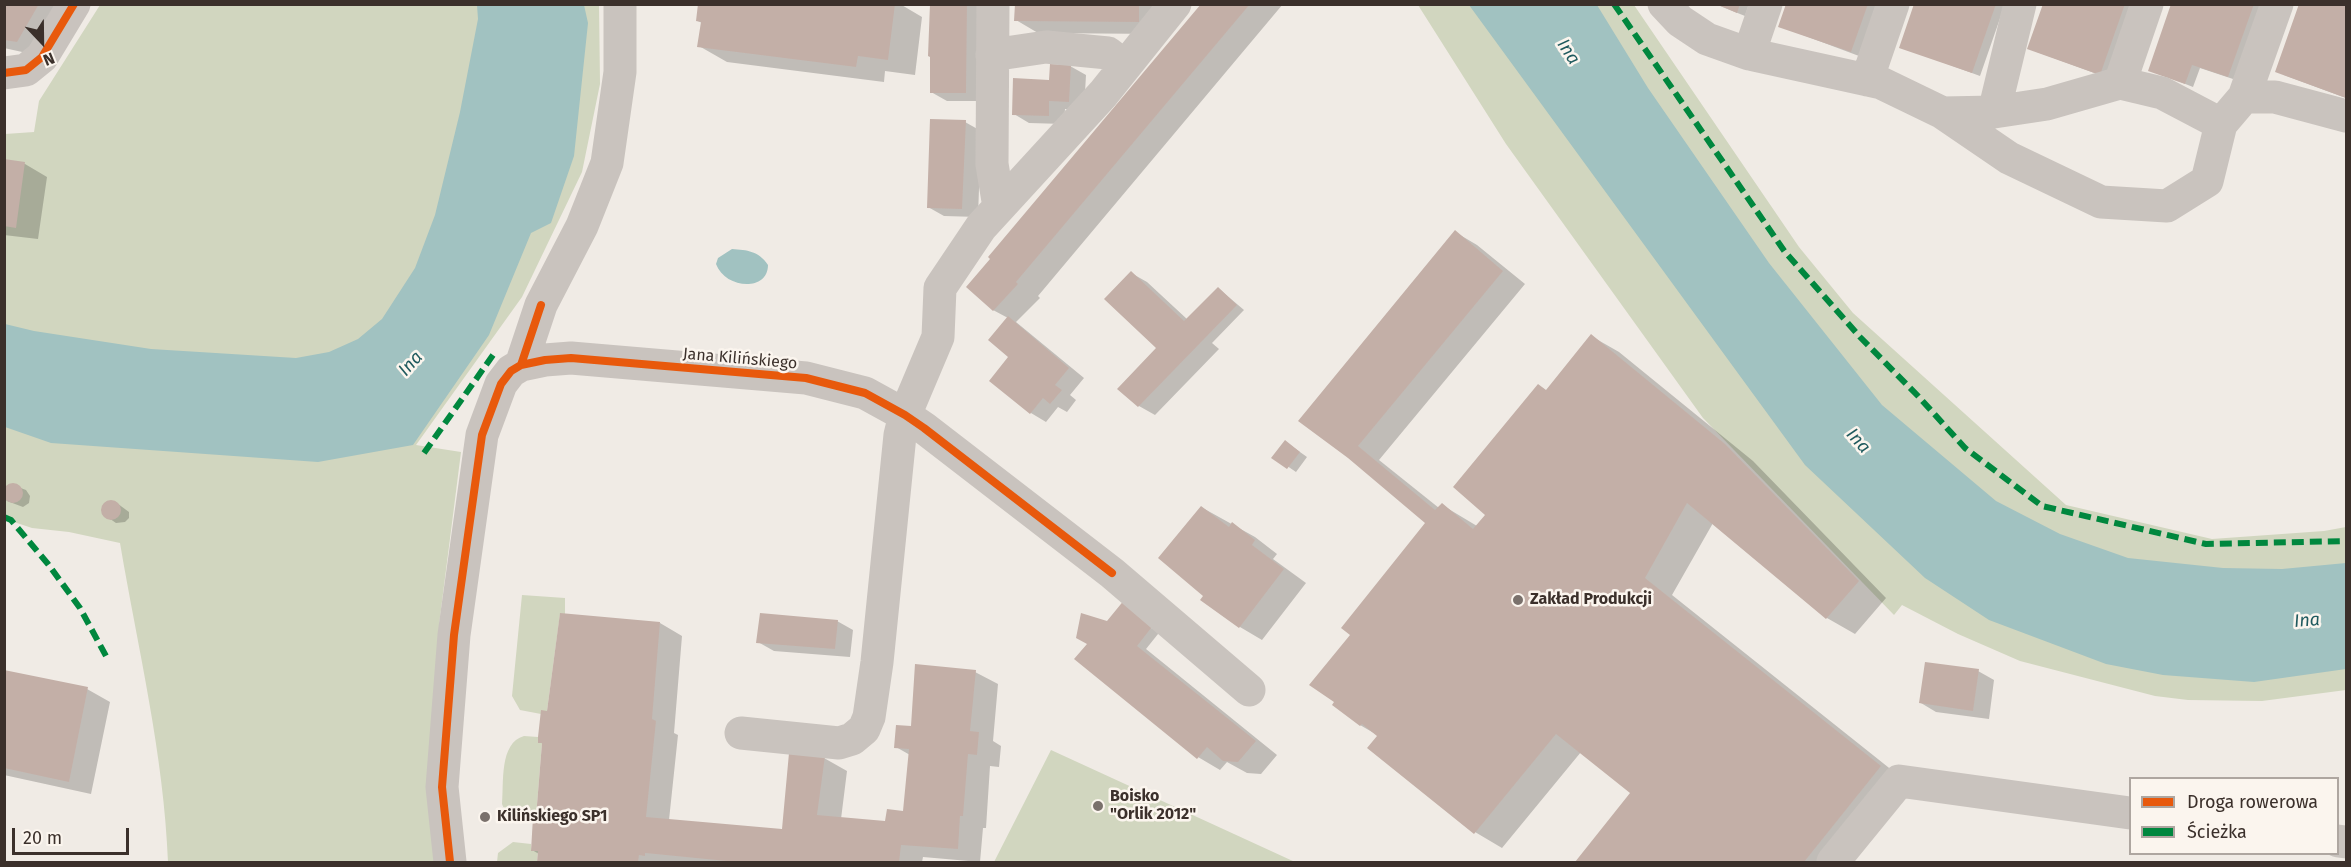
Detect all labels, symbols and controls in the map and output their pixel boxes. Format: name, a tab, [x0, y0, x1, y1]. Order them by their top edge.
north arrow	[12, 12, 72, 72]
water label: Ina	[1552, 35, 1584, 69]
text: N	[40, 48, 57, 70]
street label: Jana Kilińskiego	[682, 344, 798, 374]
water label: Ina	[394, 347, 428, 381]
water label: Ina	[1841, 424, 1875, 458]
place label: Zakład Produkcji	[1530, 590, 1652, 610]
marker: Zakład Produkcji	[1511, 593, 1525, 607]
water label: Ina	[2293, 609, 2321, 633]
legend	[2129, 777, 2339, 855]
place label: Boisko "Orlik 2012"	[1110, 787, 1196, 825]
text: Droga rowerowa	[2187, 791, 2318, 813]
marker: Boisko "Orlik 2012"	[1091, 799, 1105, 813]
place label: Kilińskiego SP1	[497, 807, 608, 827]
marker: Kilińskiego SP1	[478, 810, 492, 824]
scale bar	[15, 816, 132, 854]
text: Ścieżka	[2187, 821, 2247, 843]
text: 20 m	[23, 827, 62, 849]

